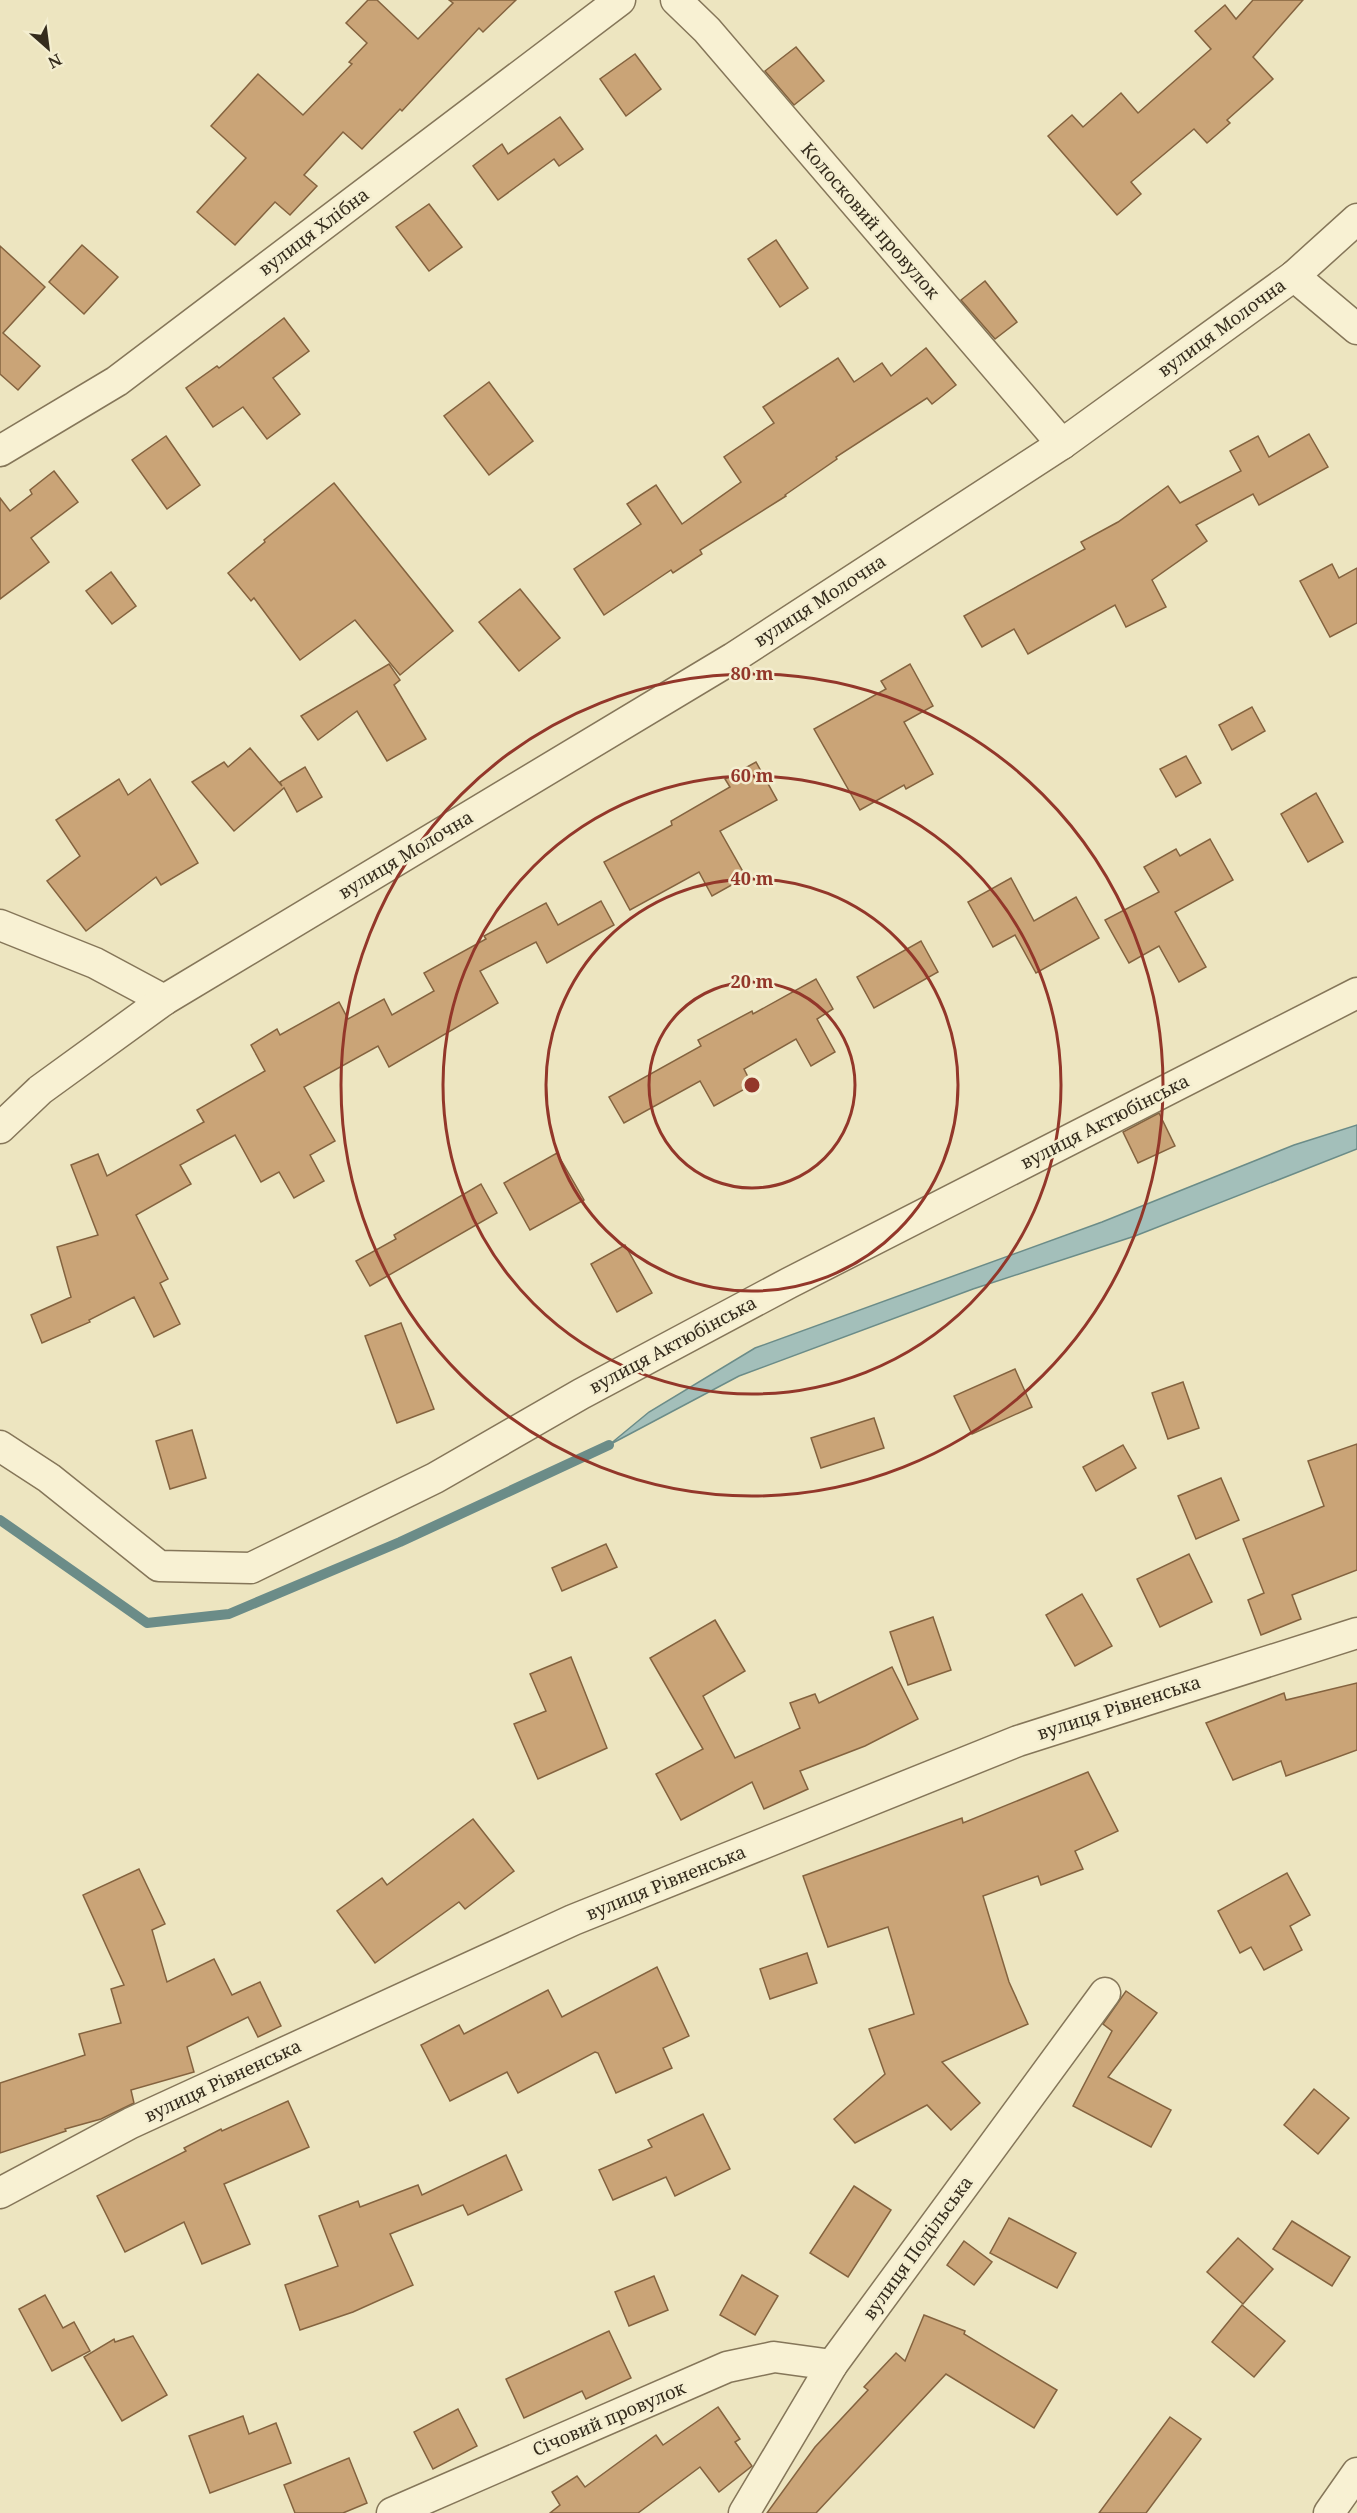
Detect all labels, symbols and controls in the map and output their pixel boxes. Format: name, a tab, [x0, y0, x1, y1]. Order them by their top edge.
north arrow	[18, 18, 78, 78]
text: N	[44, 49, 66, 74]
street label: Колосковий провулок	[796, 137, 945, 304]
street label: вулиця Хлібна	[253, 182, 373, 281]
street label: вулиця Молочна	[1152, 273, 1290, 382]
street label: вулиця Молочна	[749, 548, 890, 652]
text: 80 m	[731, 661, 774, 685]
text: 60 m	[731, 763, 774, 787]
street label: вулиця Молочна	[334, 804, 477, 904]
text: 40 m	[731, 866, 774, 890]
text: 20 m	[731, 969, 774, 993]
street label: вулиця Актюбінська	[1016, 1068, 1193, 1174]
centre of rings	[742, 1075, 762, 1095]
street label: вулиця Актюбінська	[585, 1290, 760, 1398]
street label: вулиця Рівненська	[1034, 1669, 1203, 1745]
street label: вулиця Рівненська	[582, 1839, 749, 1925]
street label: вулиця Рівненська	[140, 2033, 305, 2127]
street label: вулиця Подільська	[857, 2171, 978, 2324]
street label: Січовий провулок	[528, 2375, 689, 2461]

